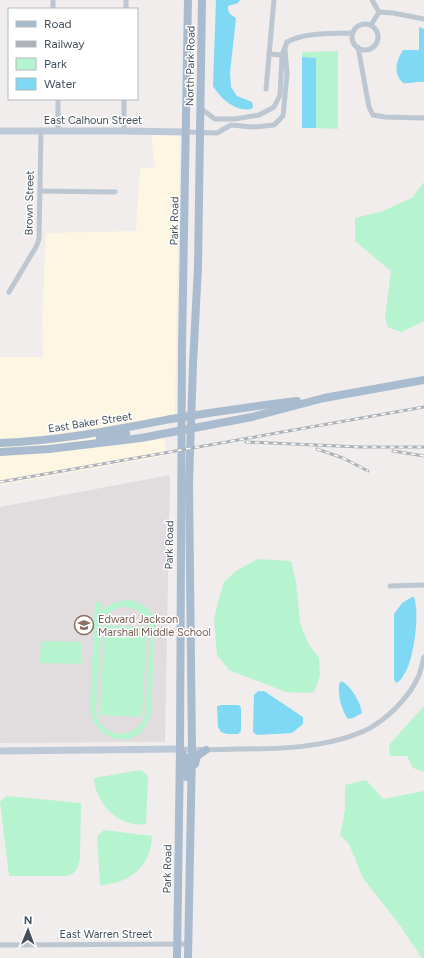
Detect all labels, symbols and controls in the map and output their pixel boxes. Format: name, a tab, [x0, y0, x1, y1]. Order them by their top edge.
legend	[8, 8, 138, 100]
text: Road	[44, 17, 72, 31]
street label: North Park Road	[183, 26, 198, 106]
text: Railway	[44, 37, 85, 51]
text: Park	[44, 57, 67, 71]
text: Water	[44, 77, 76, 91]
street label: East Calhoun Street	[44, 114, 142, 127]
street label: Brown Street	[22, 170, 37, 236]
street label: Park Road	[168, 196, 181, 246]
street label: East Baker Street	[47, 409, 133, 436]
street label: Park Road	[163, 520, 176, 570]
place label: Edward Jackson Marshall Middle School	[98, 613, 211, 639]
school or university icon: Edward Jackson Marshall Middle School	[73, 614, 95, 636]
street label: Park Road	[161, 844, 174, 894]
north arrow	[8, 910, 48, 950]
text: N	[24, 914, 33, 927]
street label: East Warren Street	[60, 928, 152, 941]

